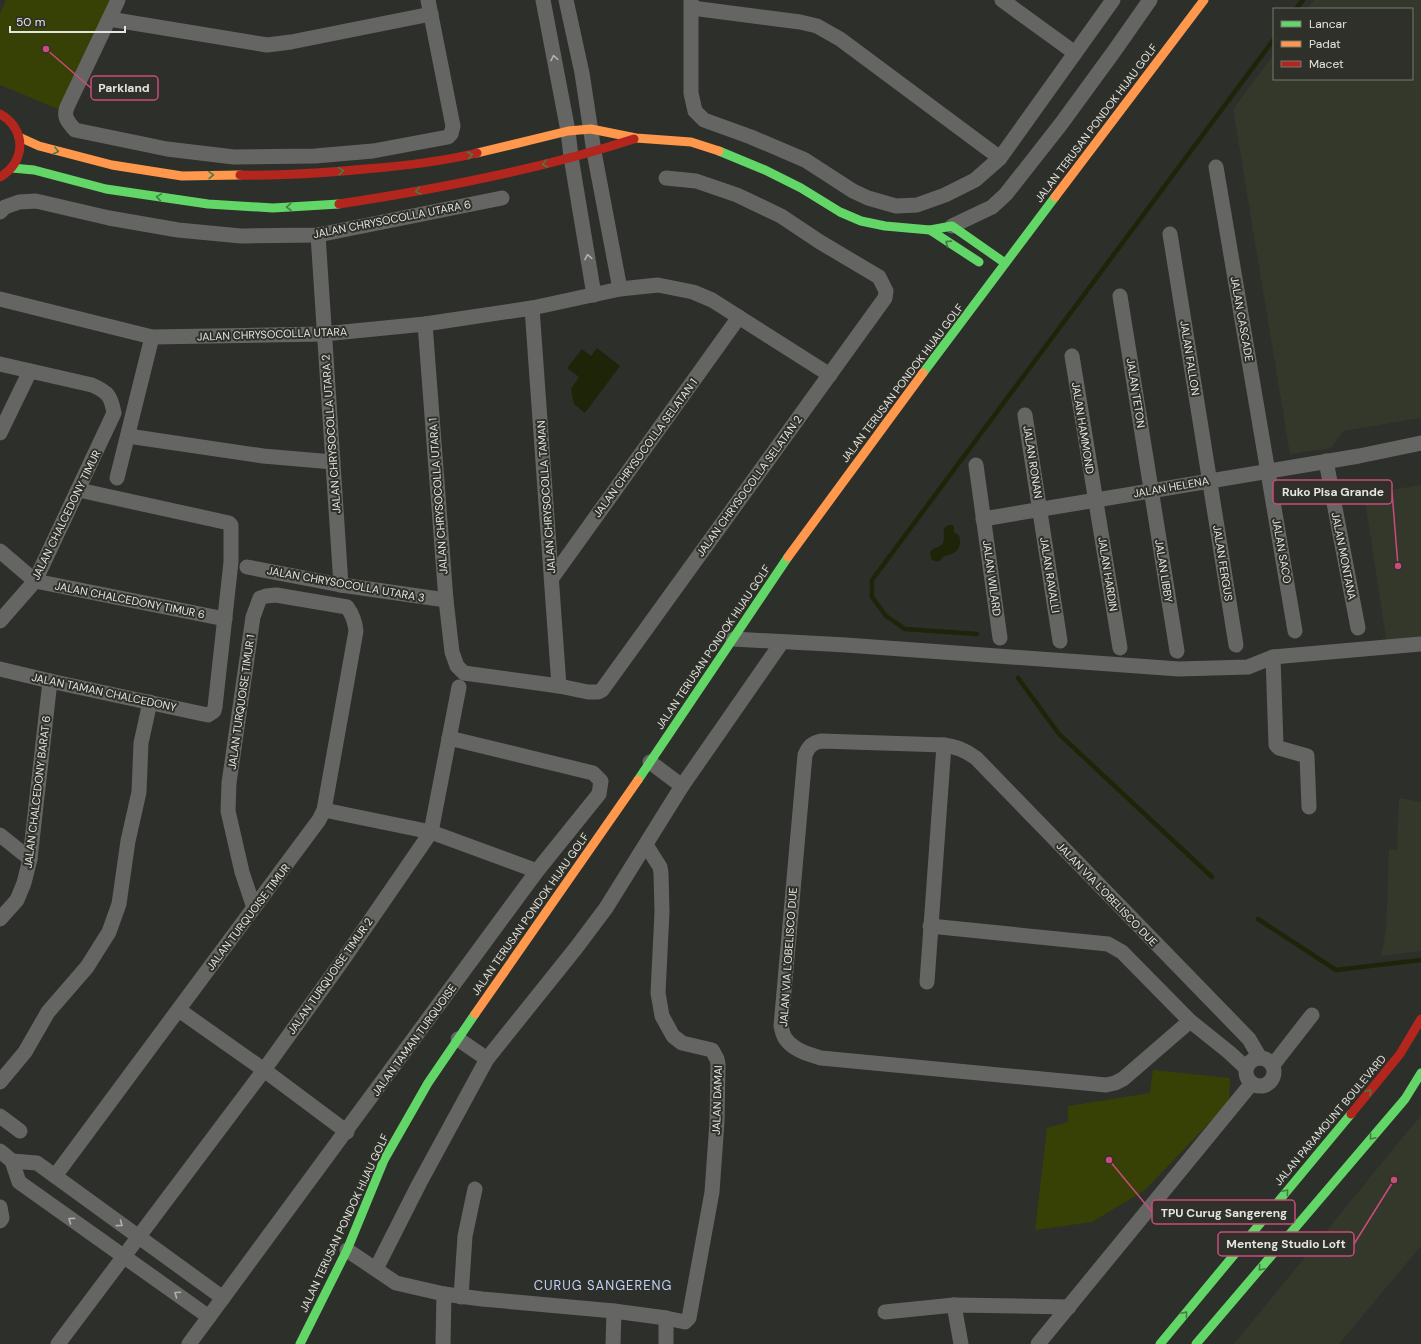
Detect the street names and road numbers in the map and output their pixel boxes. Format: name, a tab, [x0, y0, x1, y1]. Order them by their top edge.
street label: JALAN TERUSAN PONDOK HIJAU GOLF	[1032, 41, 1160, 205]
street label: JALAN CHRYSOCOLLA UTARA 6	[312, 197, 472, 241]
street label: JALAN CASCADE	[1228, 275, 1256, 363]
street label: JALAN TERUSAN PONDOK HIJAU GOLF	[838, 301, 966, 465]
street label: JALAN FALLON	[1177, 320, 1203, 396]
street label: JALAN CHRYSOCOLLA UTARA	[197, 324, 347, 344]
street label: JALAN CHRYSOCOLLA UTARA 2	[318, 354, 344, 514]
street label: JALAN TETON	[1124, 357, 1148, 429]
street label: JALAN CHRYSOCOLLA SELATAN 1	[590, 376, 700, 520]
street label: JALAN HAMMOND	[1069, 381, 1097, 475]
street label: JALAN CHRYSOCOLLA SELATAN 2	[693, 413, 805, 559]
street label: JALAN CHRYSOCOLLA UTARA 1	[426, 417, 450, 575]
street label: JALAN CHRYSOCOLLA TAMAN	[534, 420, 558, 574]
street label: JALAN RONAN	[1020, 425, 1046, 499]
street label: JALAN CHALCEDONY TIMUR	[28, 448, 104, 582]
street label: JALAN HELENA	[1132, 473, 1210, 501]
street label: JALAN MONTANA	[1329, 511, 1359, 601]
street label: JALAN SACO	[1269, 517, 1295, 585]
street label: JALAN FERGUS	[1210, 524, 1236, 602]
street label: JALAN RAVALLI	[1037, 536, 1063, 614]
street label: JALAN HARDIN	[1095, 536, 1121, 612]
street label: JALAN LIBBY	[1152, 538, 1176, 604]
street label: JALAN WILARD	[980, 539, 1004, 617]
street label: JALAN TERUSAN PONDOK HIJAU GOLF	[653, 562, 773, 732]
street label: JALAN CHRYSOCOLLA UTARA 3	[266, 563, 426, 605]
street label: JALAN CHALCEDONY TIMUR 6	[54, 579, 206, 621]
street label: JALAN TURQUOISE TIMUR 1	[225, 633, 257, 771]
street label: JALAN TAMAN CHALCEDONY	[30, 670, 178, 714]
street label: JALAN CHALCEDONY BARAT 6	[21, 715, 53, 869]
street label: JALAN TERUSAN PONDOK HIJAU GOLF	[468, 830, 592, 998]
street label: JALAN VIA L'OBELISCO DUE	[1053, 839, 1161, 949]
street label: JALAN TURQUOISE TIMUR	[203, 861, 293, 973]
street label: JALAN VIA L'OBELISCO DUE	[776, 887, 800, 1027]
street label: JALAN TURQUOISE TIMUR 2	[284, 915, 376, 1037]
street label: JALAN TAMAN TURQUOISE	[369, 981, 459, 1099]
street label: JALAN PARAMOUNT BOULEVARD	[1271, 1051, 1389, 1188]
street label: JALAN DAMAI	[709, 1065, 725, 1135]
street label: JALAN TERUSAN PONDOK HIJAU GOLF	[296, 1131, 392, 1314]

